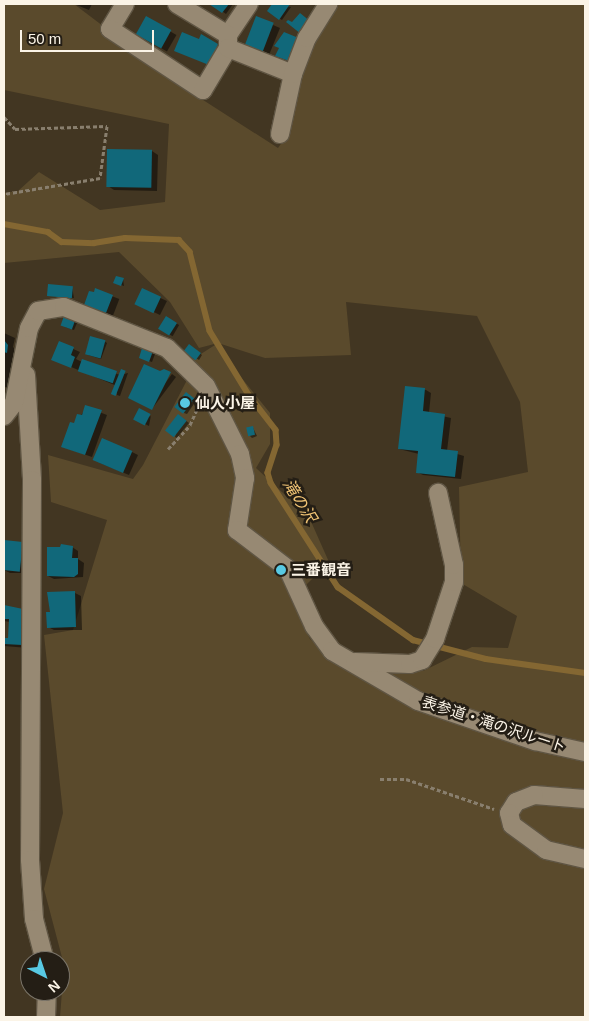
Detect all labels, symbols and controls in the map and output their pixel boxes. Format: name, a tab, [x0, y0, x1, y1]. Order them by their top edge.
scale bar	[22, 20, 156, 52]
text: 50 m	[28, 30, 61, 47]
place label: 仙人小屋	[195, 394, 255, 412]
marker: 仙人小屋	[179, 397, 191, 409]
water label: 滝の沢	[278, 476, 320, 526]
place label: 三番観音	[291, 561, 351, 579]
marker: 三番観音	[275, 564, 287, 576]
street label: 表参道・滝の沢ルート	[420, 692, 568, 756]
north arrow	[20, 951, 70, 1001]
text: N	[45, 977, 63, 996]

